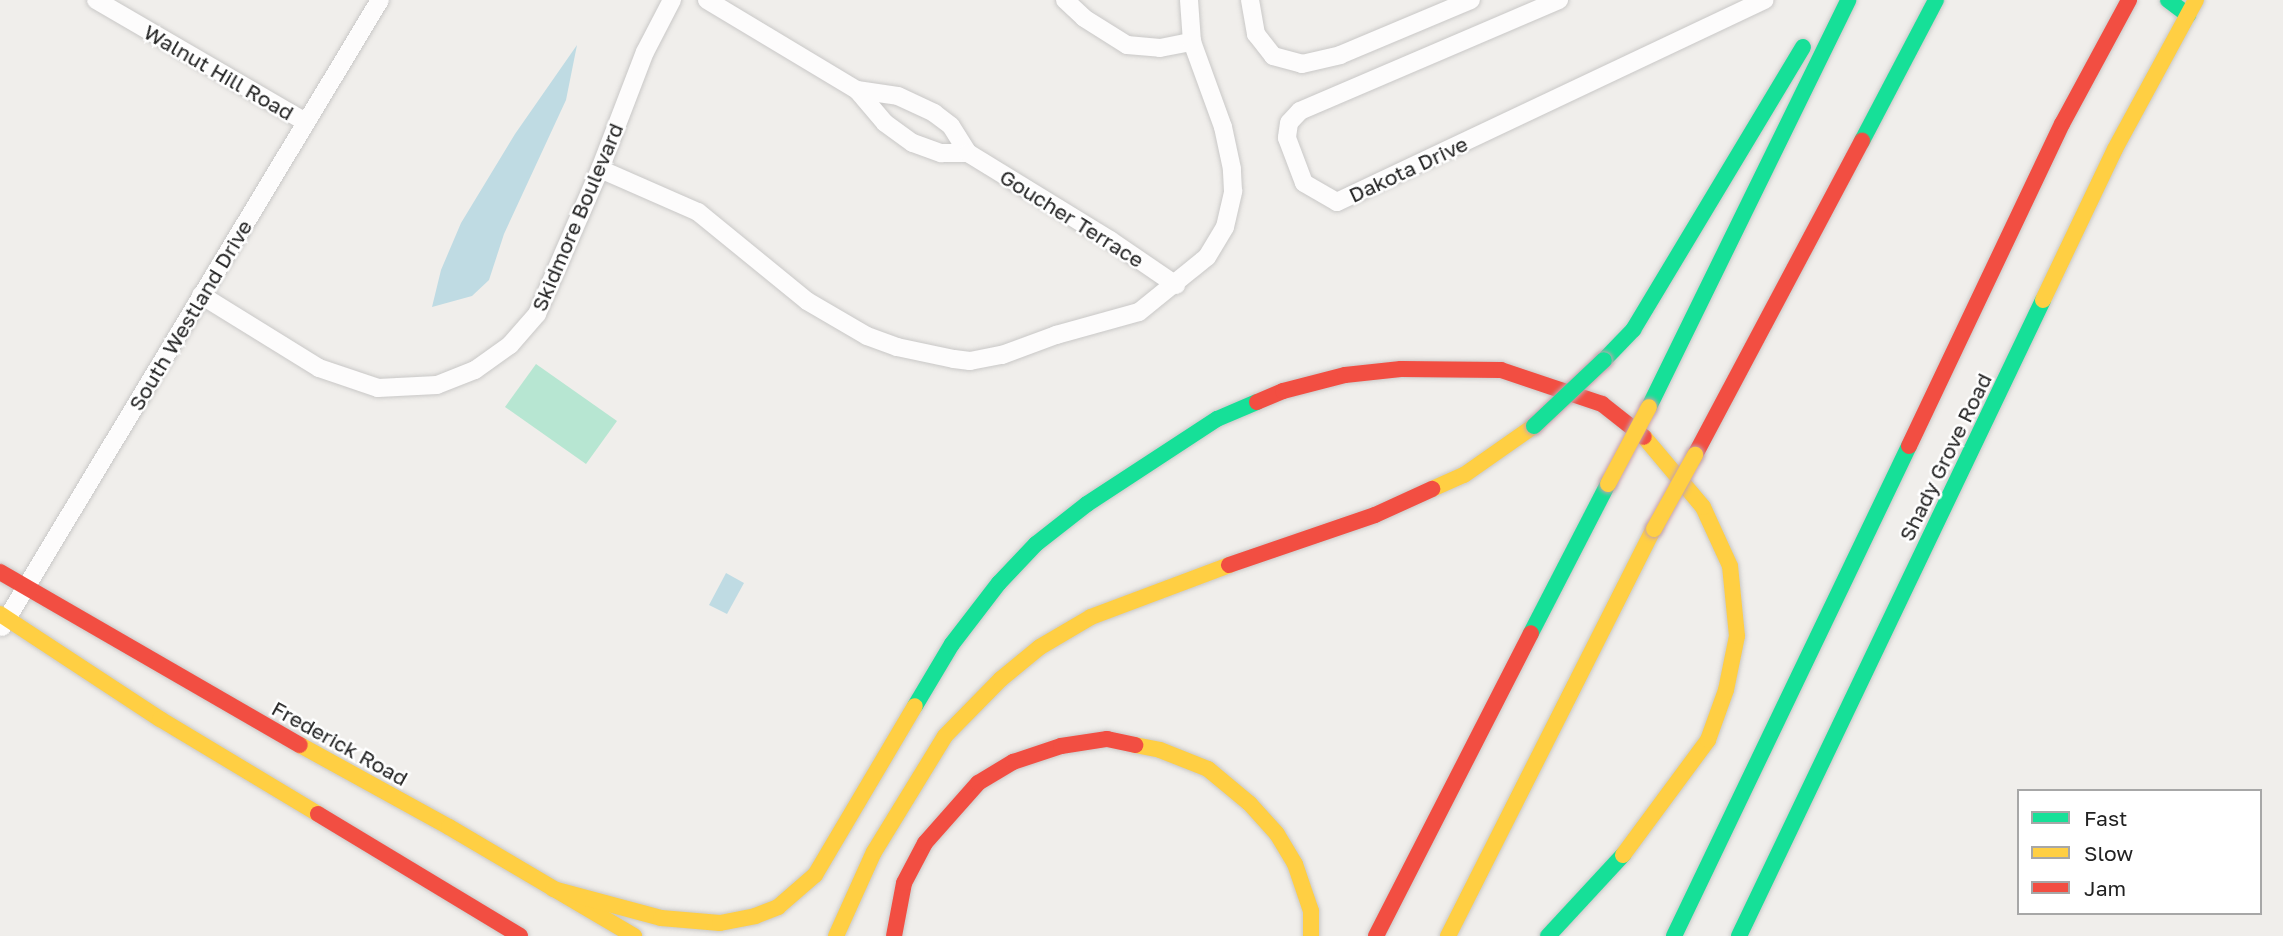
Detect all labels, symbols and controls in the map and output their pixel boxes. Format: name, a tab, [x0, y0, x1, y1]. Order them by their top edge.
street label: Walnut Hill Road	[140, 19, 298, 125]
street label: Skidmore Boulevard	[526, 119, 628, 315]
street label: Dakota Drive	[1345, 130, 1471, 208]
street label: Goucher Terrace	[995, 164, 1149, 272]
street label: South Westland Drive	[123, 215, 257, 415]
street label: Shady Grove Road	[1893, 369, 1997, 545]
street label: Frederick Road	[268, 695, 412, 791]
legend	[2017, 789, 2262, 915]
text: Fast	[2084, 805, 2127, 831]
text: Slow	[2084, 840, 2133, 866]
text: Jam	[2084, 875, 2126, 901]

